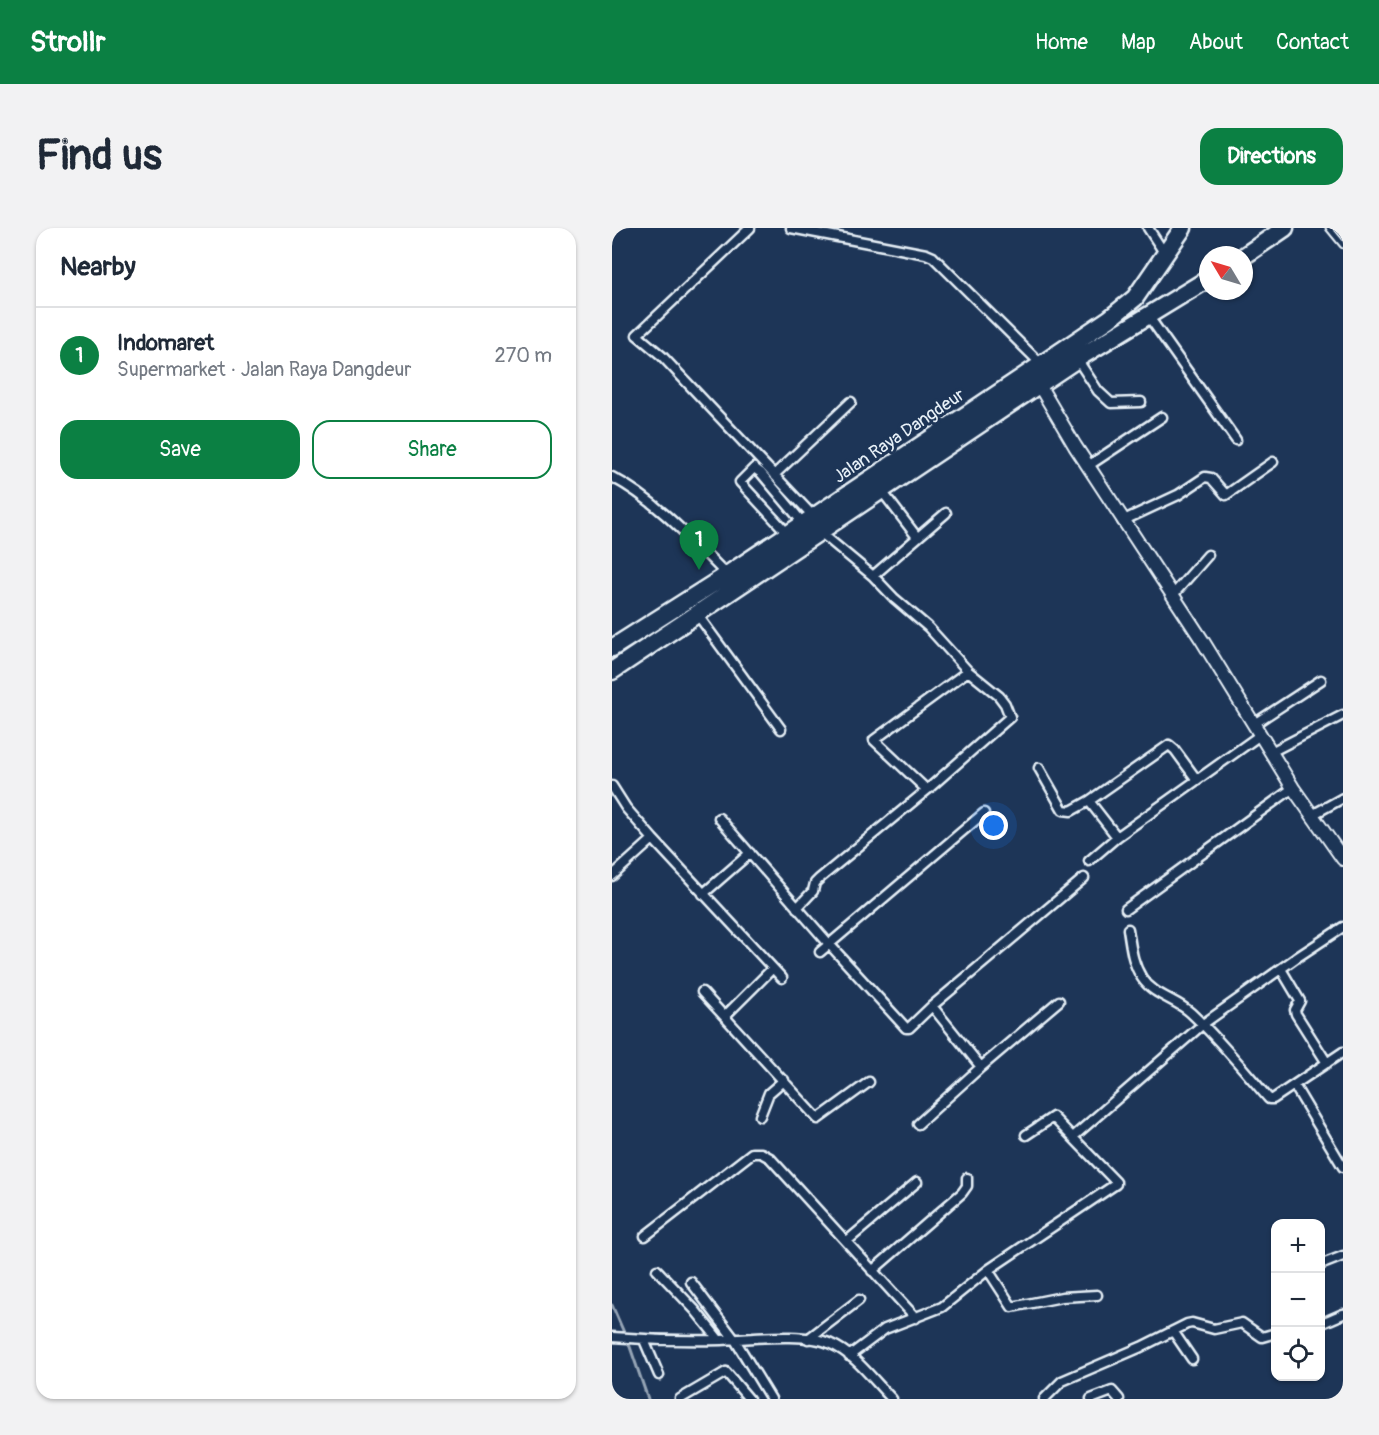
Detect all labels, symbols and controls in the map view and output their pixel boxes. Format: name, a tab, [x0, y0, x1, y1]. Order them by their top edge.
text: Strollr	[30, 25, 105, 60]
text: Home	[1035, 29, 1088, 56]
text: Map	[1121, 29, 1156, 56]
text: About	[1189, 29, 1243, 56]
text: Contact	[1276, 29, 1349, 56]
button: Directions	[1200, 128, 1343, 185]
text: Find us	[36, 130, 162, 182]
north arrow	[1199, 246, 1253, 300]
text: Nearby	[60, 251, 136, 283]
text: Indomaret	[117, 329, 214, 357]
text: 1	[76, 343, 83, 368]
text: 270 m	[494, 343, 552, 368]
text: Supermarket · Jalan Raya Dangdeur	[117, 357, 412, 382]
street label: Jalan Raya Dangdeur	[829, 383, 970, 489]
button: Save	[60, 420, 300, 479]
button: Share	[312, 420, 552, 479]
pin: 1	[680, 520, 718, 570]
your location	[979, 811, 1008, 840]
map controls	[1271, 1219, 1325, 1381]
button: +	[1271, 1219, 1325, 1273]
button: −	[1271, 1273, 1325, 1327]
button: locate	[1271, 1327, 1325, 1381]

